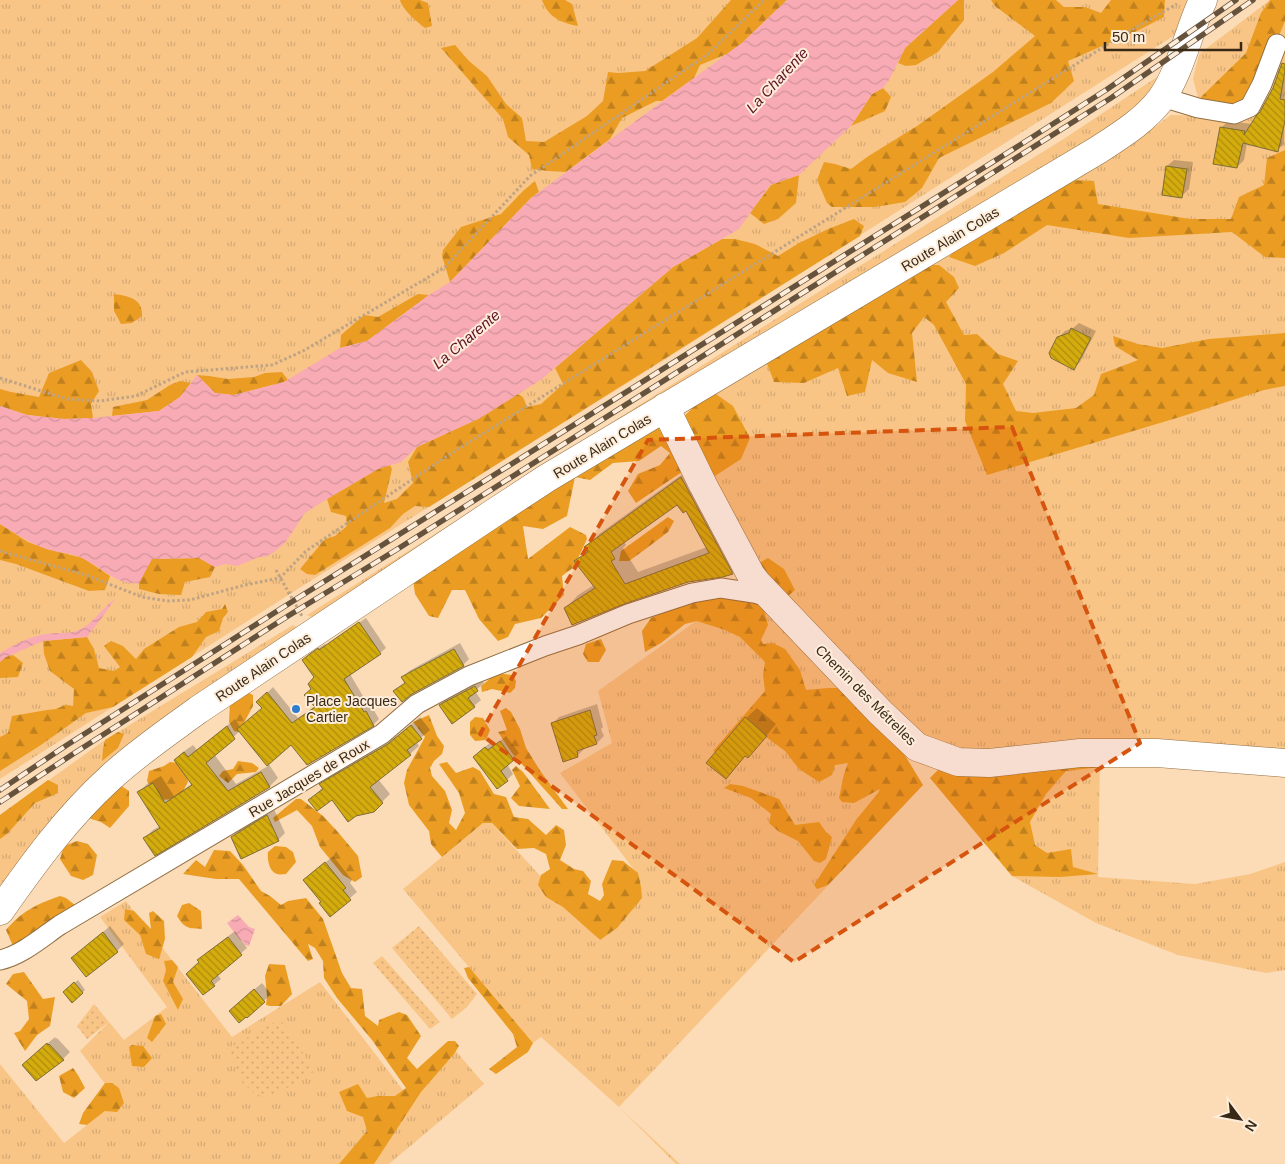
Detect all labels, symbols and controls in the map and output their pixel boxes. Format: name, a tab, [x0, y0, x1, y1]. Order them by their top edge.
scale bar	[1105, 20, 1241, 52]
text: 50 m	[1112, 28, 1145, 45]
water label: La Charente	[743, 44, 811, 116]
street label: Route Alain Colas	[898, 203, 1002, 275]
water label: La Charente	[429, 306, 503, 372]
street label: Route Alain Colas	[550, 410, 654, 482]
street label: Route Alain Colas	[212, 629, 314, 705]
street label: Chemin des Métrelles	[812, 641, 920, 749]
place label: Place Jacques Cartier	[306, 693, 397, 725]
marker: Place Jacques Cartier	[290, 703, 302, 715]
street label: Rue Jacques de Roux	[246, 736, 372, 820]
north arrow	[1215, 1094, 1265, 1144]
text: N	[1242, 1117, 1260, 1134]

